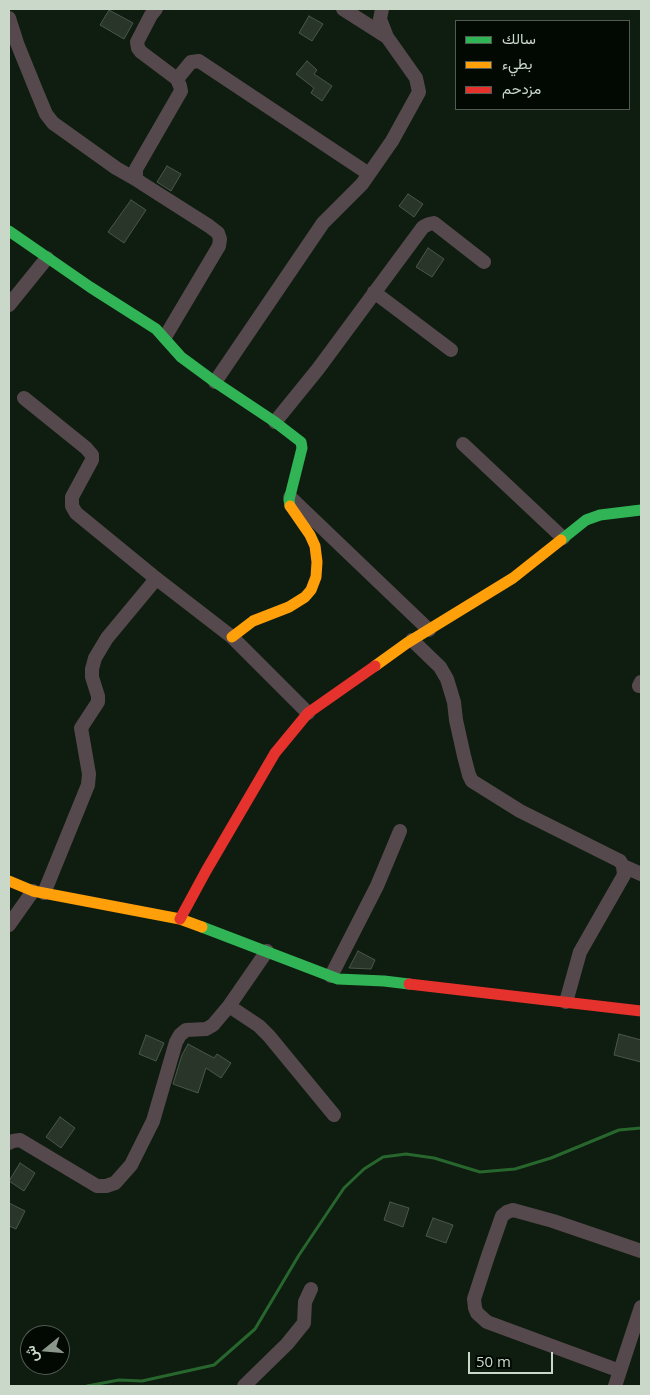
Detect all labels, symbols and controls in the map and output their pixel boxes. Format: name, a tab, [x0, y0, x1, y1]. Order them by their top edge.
legend	[455, 20, 630, 110]
text: سالك	[502, 28, 536, 48]
text: بطيء	[502, 53, 532, 73]
text: مزدحم	[502, 78, 541, 98]
north arrow	[20, 1325, 70, 1375]
scale bar	[470, 1342, 555, 1374]
text: ش	[20, 1343, 43, 1365]
text: 50 m	[476, 1351, 511, 1371]

